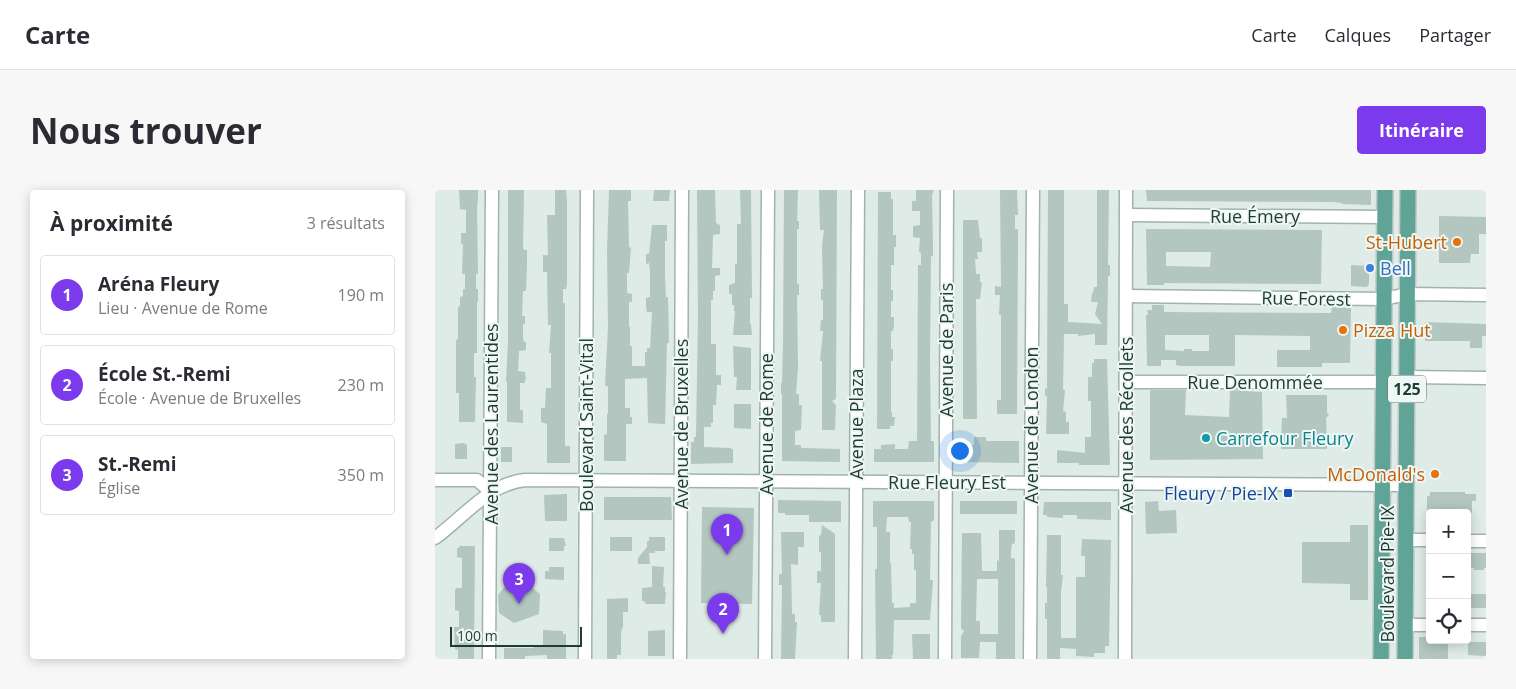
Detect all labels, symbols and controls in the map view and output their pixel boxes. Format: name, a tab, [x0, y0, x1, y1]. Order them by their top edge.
text: Carte	[25, 18, 90, 51]
text: Carte	[1251, 23, 1297, 47]
text: Calques	[1325, 23, 1391, 47]
text: Partager	[1419, 23, 1491, 47]
button: Itinéraire	[1357, 106, 1486, 154]
text: Nous trouver	[30, 107, 262, 154]
street label: Rue Émery	[1210, 204, 1301, 228]
text: À proximité	[50, 209, 173, 237]
text: 3 résultats	[307, 212, 385, 234]
place label: St-Hubert	[1366, 230, 1447, 254]
marker: St-Hubert	[1451, 236, 1463, 248]
place label: Bell	[1380, 256, 1411, 280]
marker: Bell	[1364, 262, 1376, 274]
text: Aréna Fleury	[98, 271, 219, 297]
street label: Avenue de Paris	[934, 283, 958, 417]
text: 1	[62, 284, 72, 306]
text: 190 m	[338, 284, 384, 306]
street label: Rue Forest	[1261, 285, 1351, 311]
text: Lieu · Avenue de Rome	[98, 297, 268, 319]
place label: Pizza Hut	[1353, 318, 1431, 342]
street label: Avenue des Laurentides	[479, 323, 503, 525]
marker: Pizza Hut	[1337, 324, 1349, 336]
street label: Avenue des Récollets	[1114, 337, 1138, 513]
street label: Boulevard Saint-Vital	[574, 338, 598, 512]
street label: Avenue de Bruxelles	[669, 339, 693, 509]
street label: Avenue de London	[1019, 346, 1043, 504]
street label: Avenue de Rome	[754, 353, 778, 495]
text: École St.-Remi	[98, 361, 231, 387]
street label: Avenue Plaza	[844, 368, 868, 480]
street label: Rue Denommée	[1187, 370, 1323, 394]
text: 2	[62, 374, 72, 396]
text: 230 m	[338, 374, 384, 396]
road number: 125	[1388, 375, 1426, 402]
text: École · Avenue de Bruxelles	[98, 387, 301, 409]
place label: Carrefour Fleury	[1216, 426, 1354, 450]
marker: Carrefour Fleury	[1200, 432, 1212, 444]
your location	[947, 438, 973, 464]
text: St.-Remi	[98, 451, 176, 477]
place label: McDonald's	[1327, 462, 1425, 486]
text: 3	[62, 464, 72, 486]
text: 350 m	[338, 464, 384, 486]
marker: McDonald's	[1429, 468, 1441, 480]
street label: Rue Fleury Est	[888, 470, 1006, 494]
text: Église	[98, 477, 140, 499]
place label: Fleury / Pie-IX	[1164, 481, 1279, 505]
marker: Fleury / Pie-IX	[1282, 487, 1294, 499]
street label: Boulevard Pie-IX	[1375, 505, 1399, 642]
map controls	[1426, 509, 1471, 644]
button: +	[1426, 509, 1471, 554]
pin: 1	[711, 514, 743, 555]
button: −	[1426, 554, 1471, 599]
pin: 3	[503, 563, 535, 604]
pin: 2	[707, 593, 739, 634]
button: locate	[1426, 599, 1471, 644]
scale bar	[450, 624, 583, 647]
text: 100 m	[457, 626, 498, 645]

